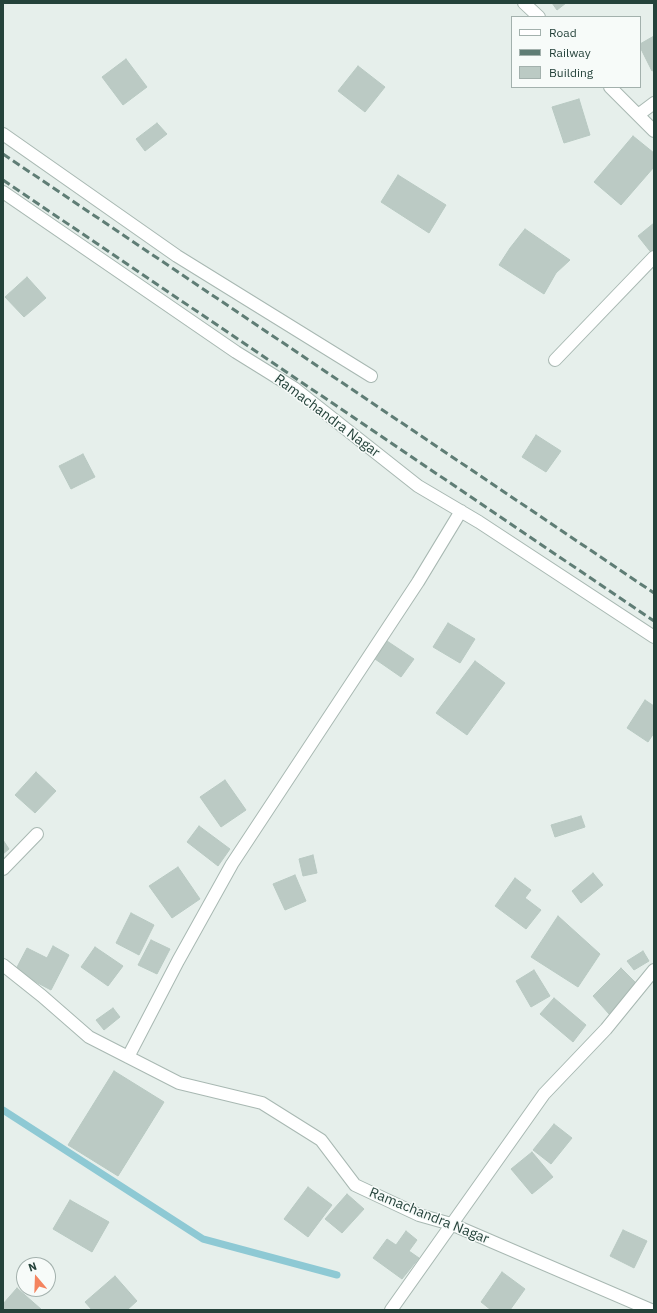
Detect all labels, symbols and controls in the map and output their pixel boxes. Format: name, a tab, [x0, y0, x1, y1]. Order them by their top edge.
legend	[511, 16, 641, 88]
text: Road	[549, 25, 577, 40]
text: Railway	[549, 45, 591, 60]
text: Building	[549, 65, 593, 80]
street label: Ramachandra Nagar	[271, 371, 383, 461]
street label: Ramachandra Nagar	[367, 1184, 491, 1248]
north arrow	[16, 1257, 56, 1297]
text: N	[26, 1259, 38, 1275]

